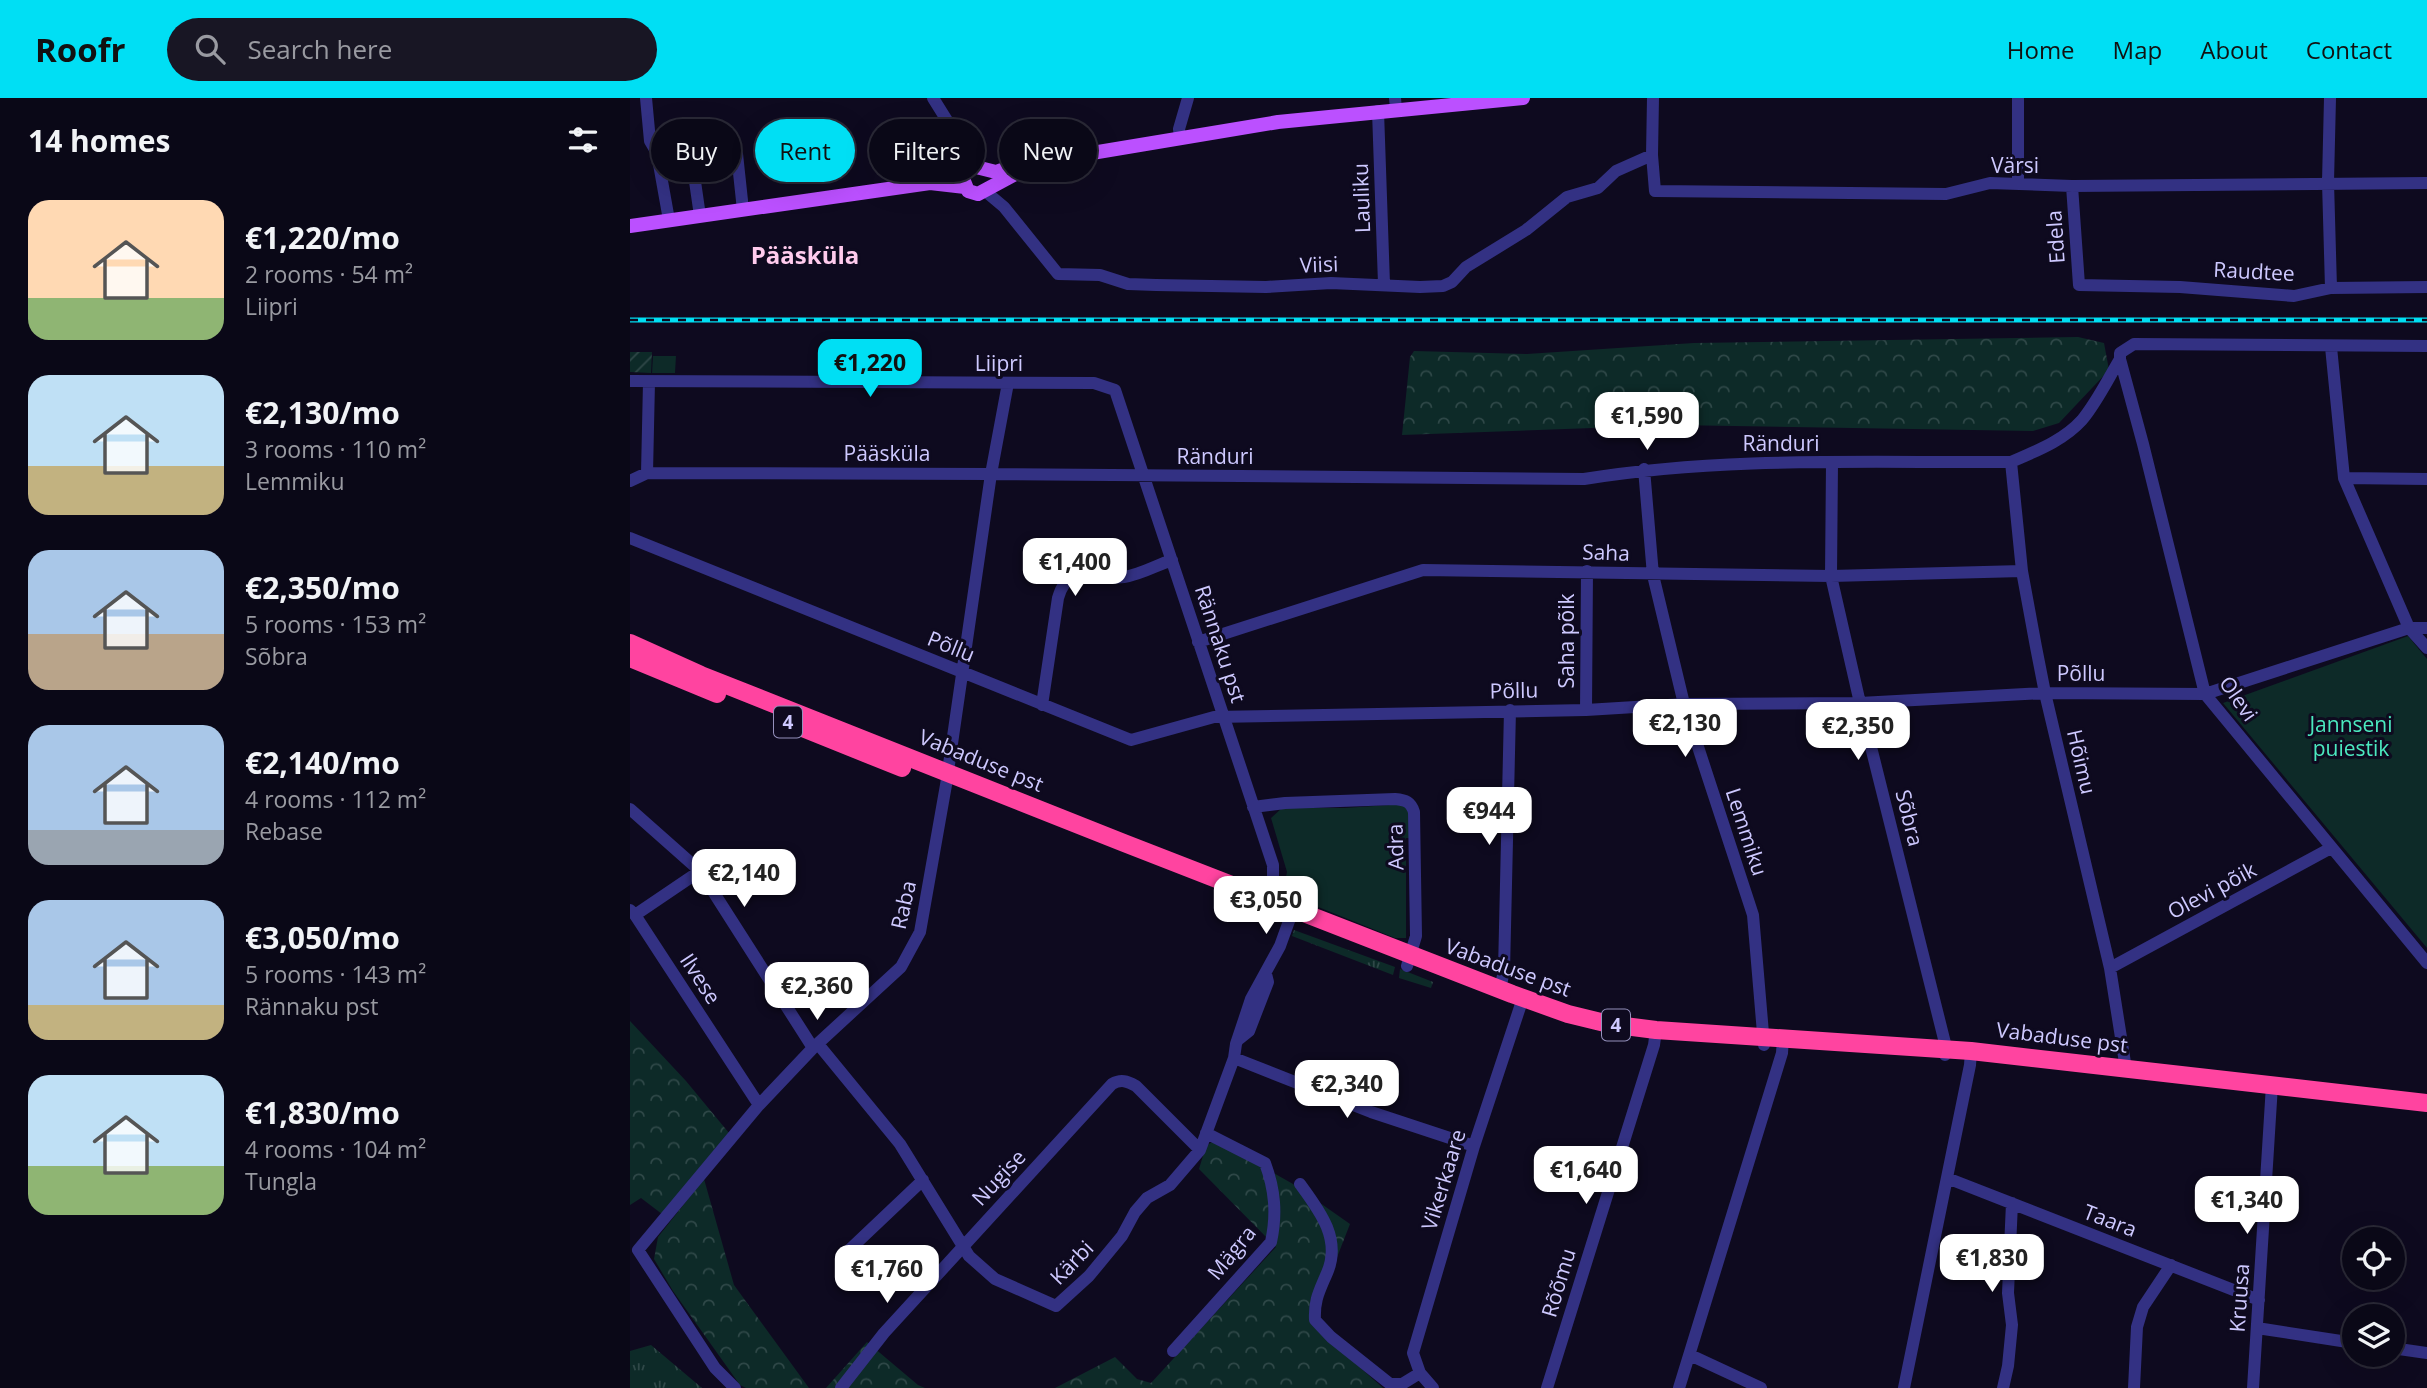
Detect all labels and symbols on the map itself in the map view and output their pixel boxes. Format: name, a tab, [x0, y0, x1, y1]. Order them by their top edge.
street label: Värsi	[1991, 151, 2039, 179]
street label: Lauliku	[1346, 163, 1376, 234]
street label: Edela	[2039, 210, 2071, 265]
district label: Pääsküla	[751, 238, 859, 271]
street label: Viisi	[1299, 249, 1339, 279]
street label: Raudtee	[2213, 255, 2295, 287]
pin: €1,220	[813, 340, 927, 399]
street label: Liipri	[975, 349, 1023, 377]
pin: €1,590	[1590, 392, 1704, 452]
street label: Ränduri	[1742, 429, 1820, 457]
street label: Pääsküla	[844, 439, 930, 467]
street label: Ränduri	[1176, 442, 1254, 470]
street label: Saha	[1582, 537, 1630, 567]
pin: €1,400	[1018, 538, 1132, 598]
street label: Rännaku pst	[1189, 581, 1253, 706]
street label: Saha põik	[1552, 593, 1580, 689]
street label: Põllu	[924, 624, 979, 668]
street label: Põllu	[2057, 659, 2105, 687]
street label: Olevi	[2213, 670, 2264, 727]
street label: Põllu	[1489, 676, 1539, 704]
pin: €2,130	[1628, 700, 1742, 759]
pin: €2,350	[1801, 702, 1915, 762]
road number: 4	[774, 706, 802, 737]
park label: Jannseni puiestik	[2307, 710, 2393, 762]
street label: Vabaduse pst	[915, 722, 1048, 798]
street label: Hõimu	[2061, 727, 2103, 797]
street label: Lemmiku	[1720, 784, 1774, 879]
street label: Sõbra	[1889, 787, 1930, 849]
pin: €944	[1448, 788, 1530, 847]
street label: Adra	[1381, 824, 1409, 870]
pin: €2,140	[687, 850, 801, 909]
street label: Olevi põik	[2162, 855, 2261, 925]
pin: €3,050	[1209, 876, 1323, 936]
street label: Raba	[884, 878, 922, 932]
street label: Vabaduse pst	[1442, 931, 1575, 1003]
street label: Ilvese	[674, 948, 728, 1009]
pin: €2,360	[760, 962, 874, 1022]
road number: 4	[1602, 1009, 1630, 1040]
street label: Vabaduse pst	[1995, 1015, 2129, 1059]
pin: €2,340	[1290, 1060, 1404, 1120]
street label: Vikerkaare	[1414, 1126, 1472, 1234]
street label: Nugise	[965, 1143, 1031, 1211]
pin: €1,640	[1529, 1146, 1643, 1206]
pin: €1,340	[2190, 1176, 2304, 1236]
street label: Taara	[2080, 1197, 2141, 1243]
street label: Mägra	[1201, 1219, 1262, 1285]
street label: Kärbi	[1043, 1234, 1099, 1290]
pin: €1,830	[1935, 1234, 2049, 1294]
street label: Rõõmu	[1534, 1245, 1582, 1321]
pin: €1,760	[830, 1246, 944, 1305]
street label: Kruusa	[2223, 1263, 2255, 1333]

